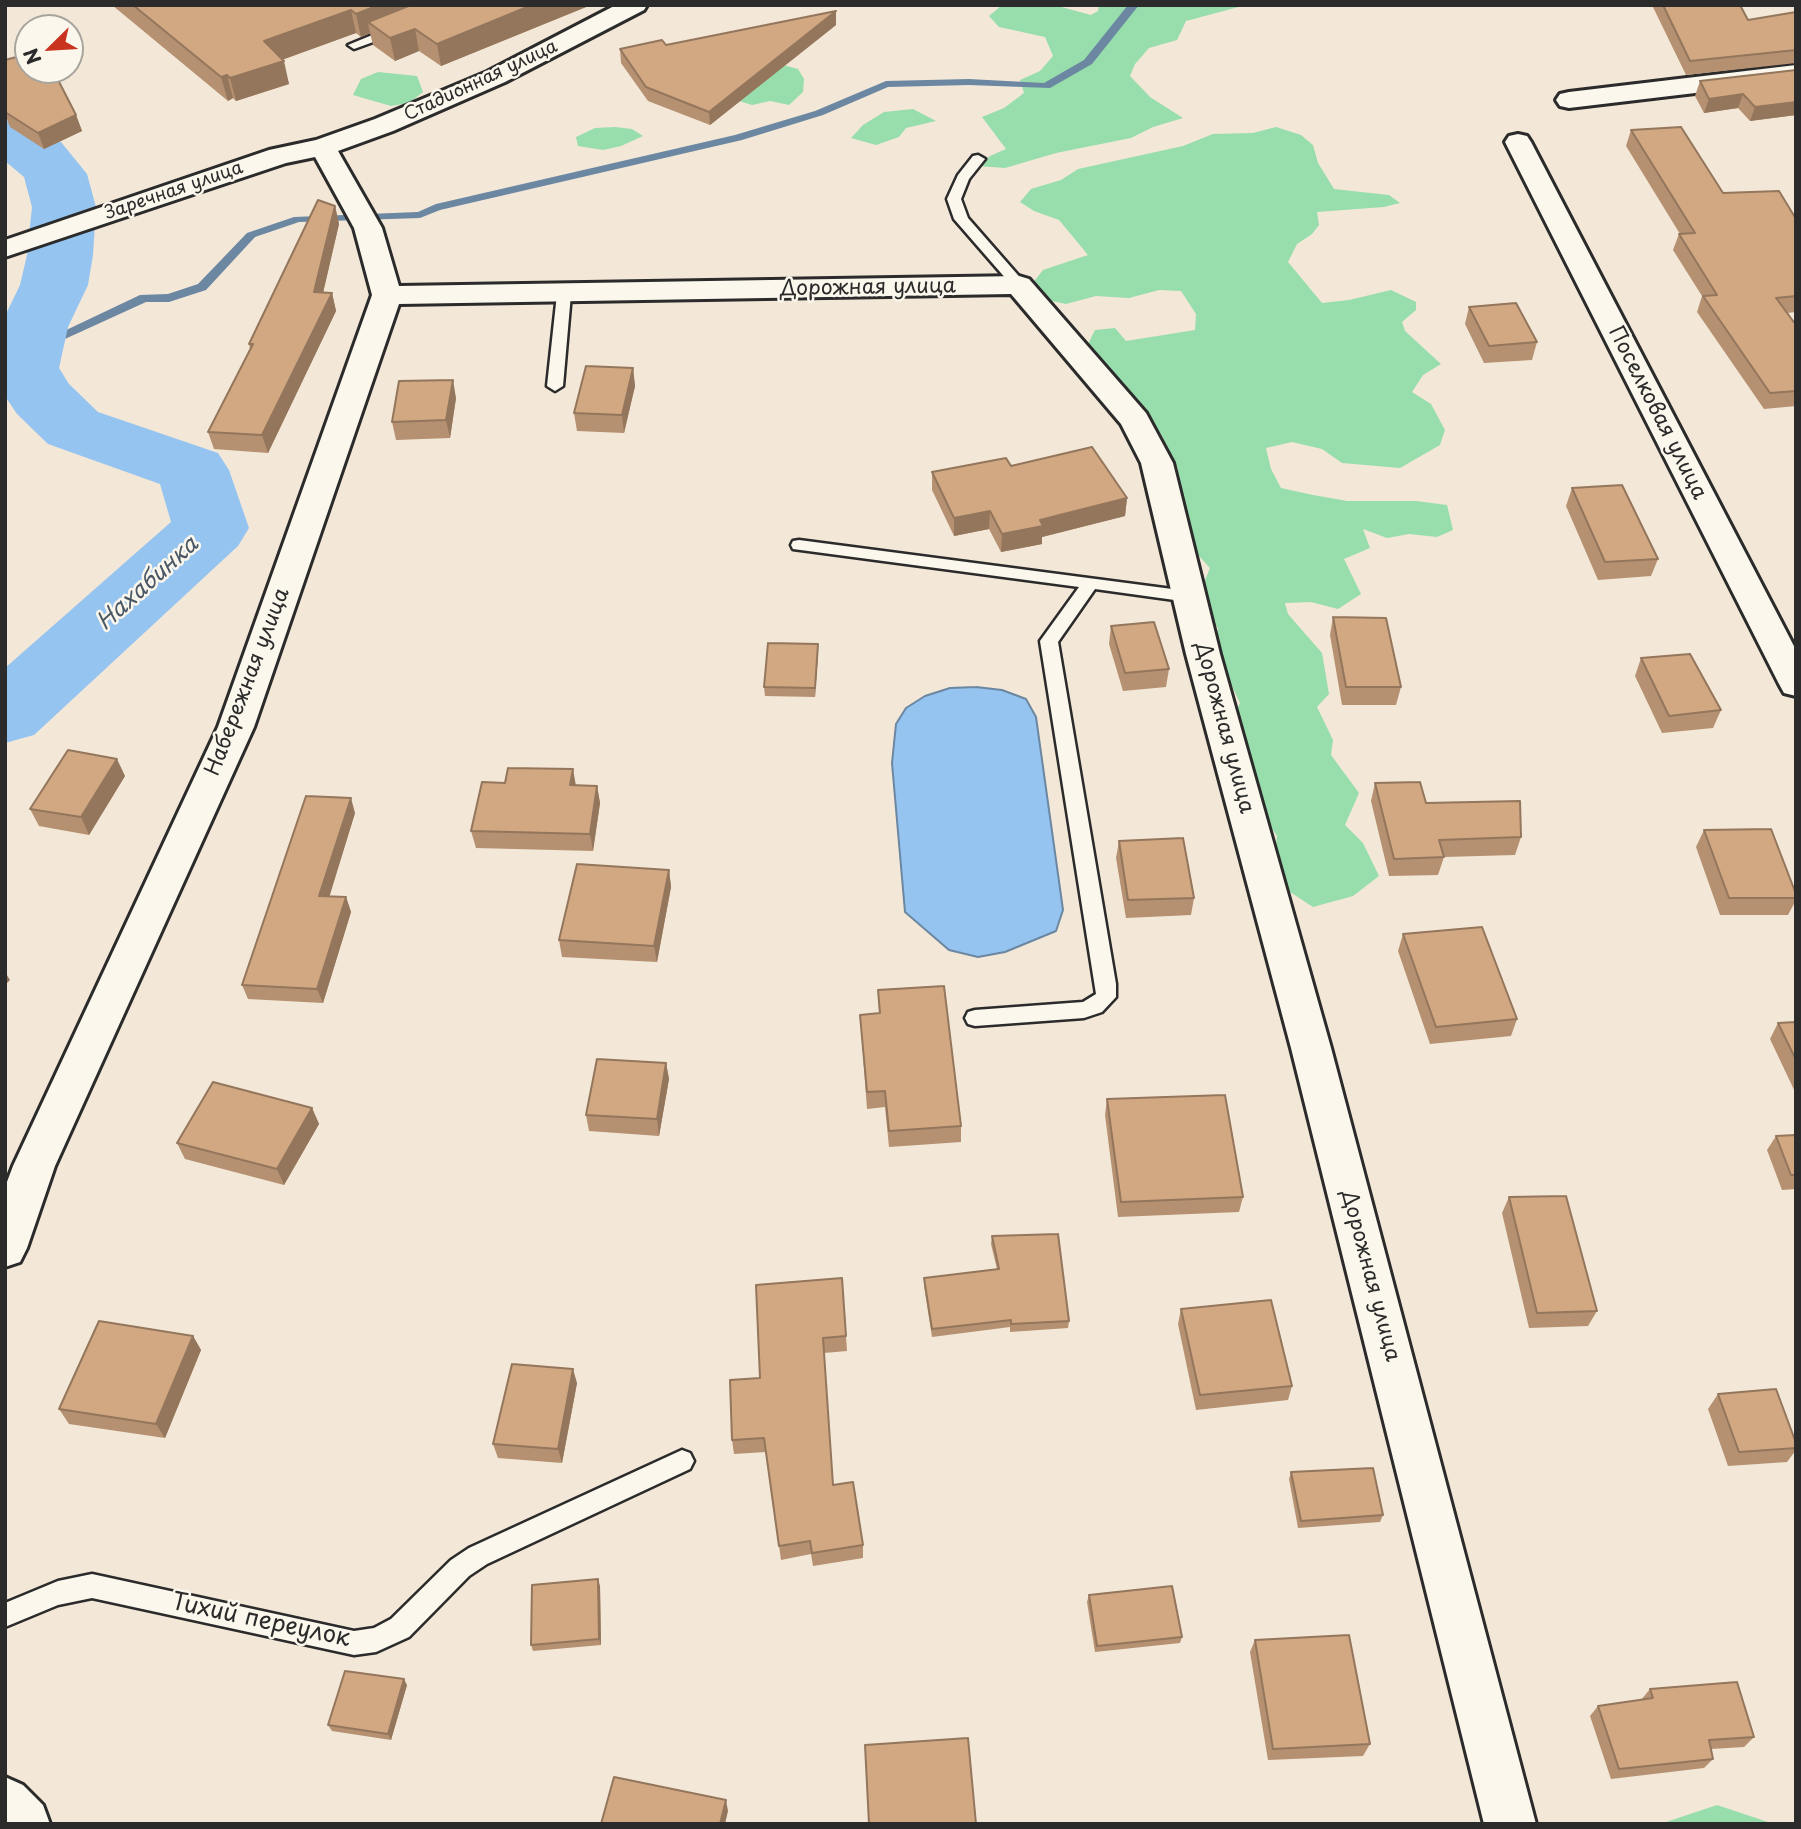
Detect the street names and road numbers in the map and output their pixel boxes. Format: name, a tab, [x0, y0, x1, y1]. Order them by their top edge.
street label: Стадионная улица	[401, 36, 561, 126]
street label: Заречная улица	[102, 157, 246, 225]
street label: Дорожная улица	[780, 274, 956, 302]
street label: Поселковая улица	[1602, 322, 1712, 504]
street label: Набережная улица	[201, 584, 295, 780]
street label: Дорожная улица	[1189, 640, 1259, 816]
street label: Дорожная улица	[1335, 1188, 1405, 1364]
street label: Тихий переулок	[169, 1588, 353, 1654]

